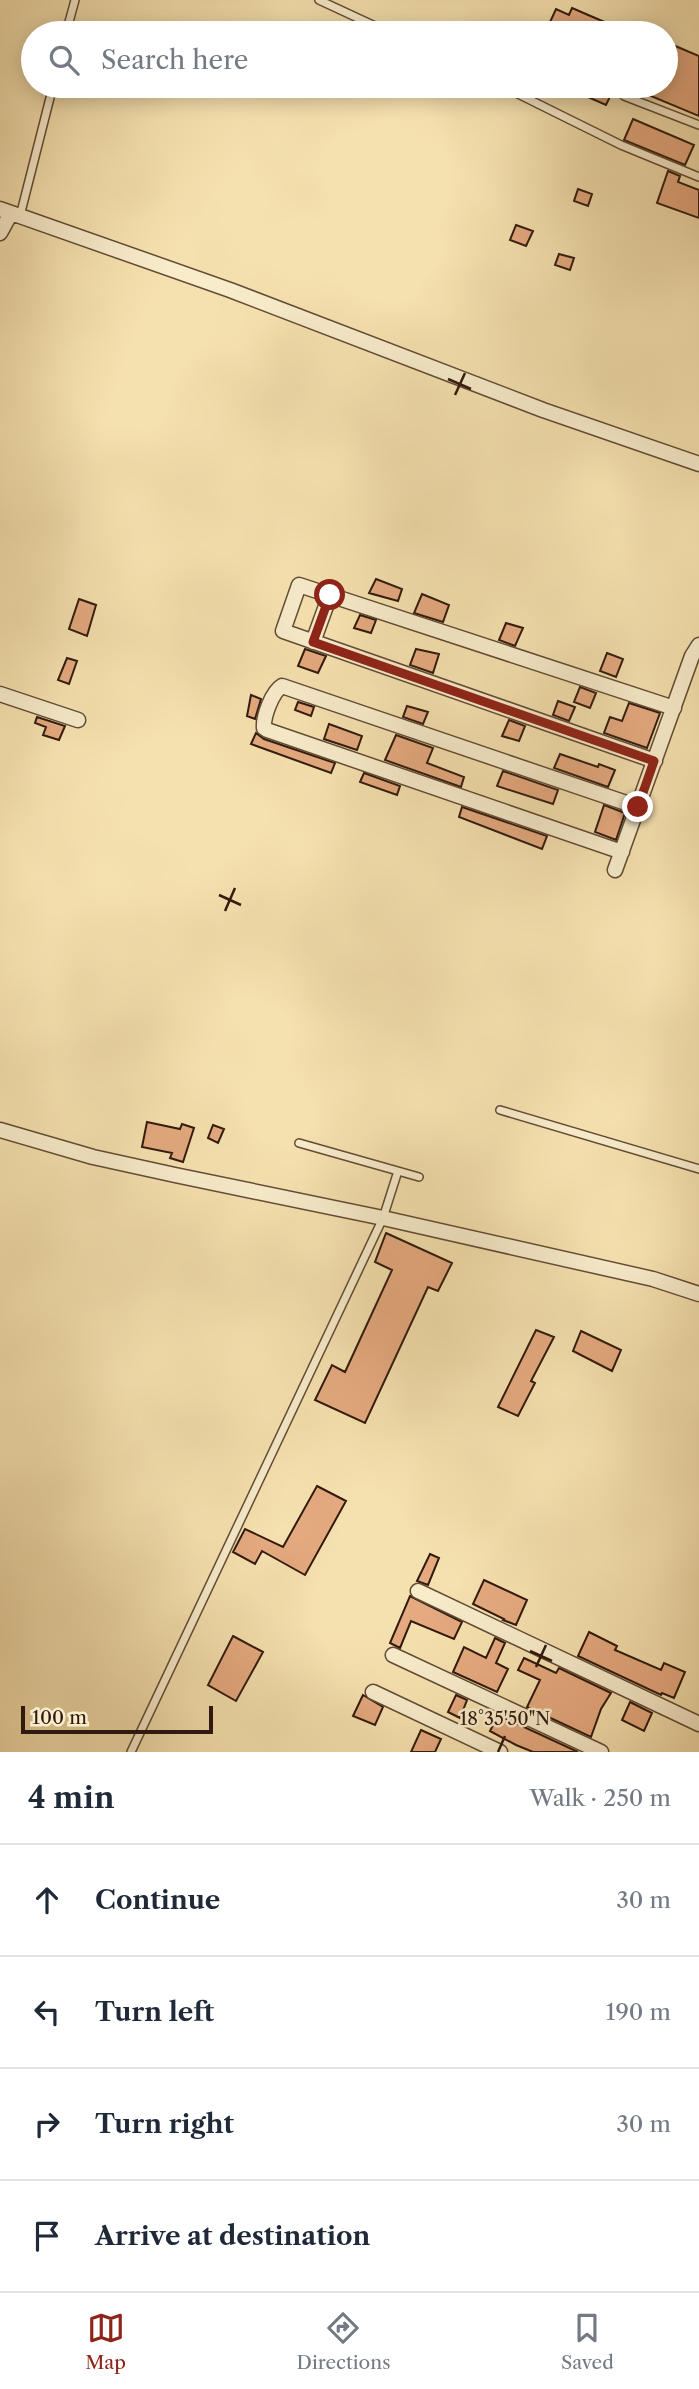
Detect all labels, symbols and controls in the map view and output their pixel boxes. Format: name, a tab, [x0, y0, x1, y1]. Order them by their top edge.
search box	[21, 21, 678, 98]
icon: search	[45, 41, 83, 79]
text: Search here	[101, 44, 248, 76]
route start	[314, 579, 345, 610]
route end	[622, 791, 653, 822]
scale bar	[21, 1703, 214, 1735]
text: 100 m	[32, 1706, 87, 1729]
text: 18°35'50"N	[460, 1708, 550, 1730]
text: 4 min	[28, 1779, 114, 1816]
text: Walk · 250 m	[530, 1784, 671, 1812]
icon: ahead	[28, 1881, 66, 1919]
text: Continue	[95, 1884, 220, 1916]
text: 30 m	[616, 1886, 671, 1914]
icon: left	[28, 1993, 66, 2031]
text: Turn left	[95, 1996, 214, 2028]
text: 190 m	[606, 1998, 671, 2026]
icon: right	[28, 2105, 66, 2143]
text: Turn right	[95, 2108, 234, 2140]
text: 30 m	[616, 2110, 671, 2138]
icon: arrive	[28, 2217, 66, 2255]
text: Arrive at destination	[95, 2220, 370, 2252]
tab: Map	[85, 2309, 126, 2374]
tab: Directions	[297, 2309, 390, 2374]
tab: Saved	[561, 2309, 614, 2374]

